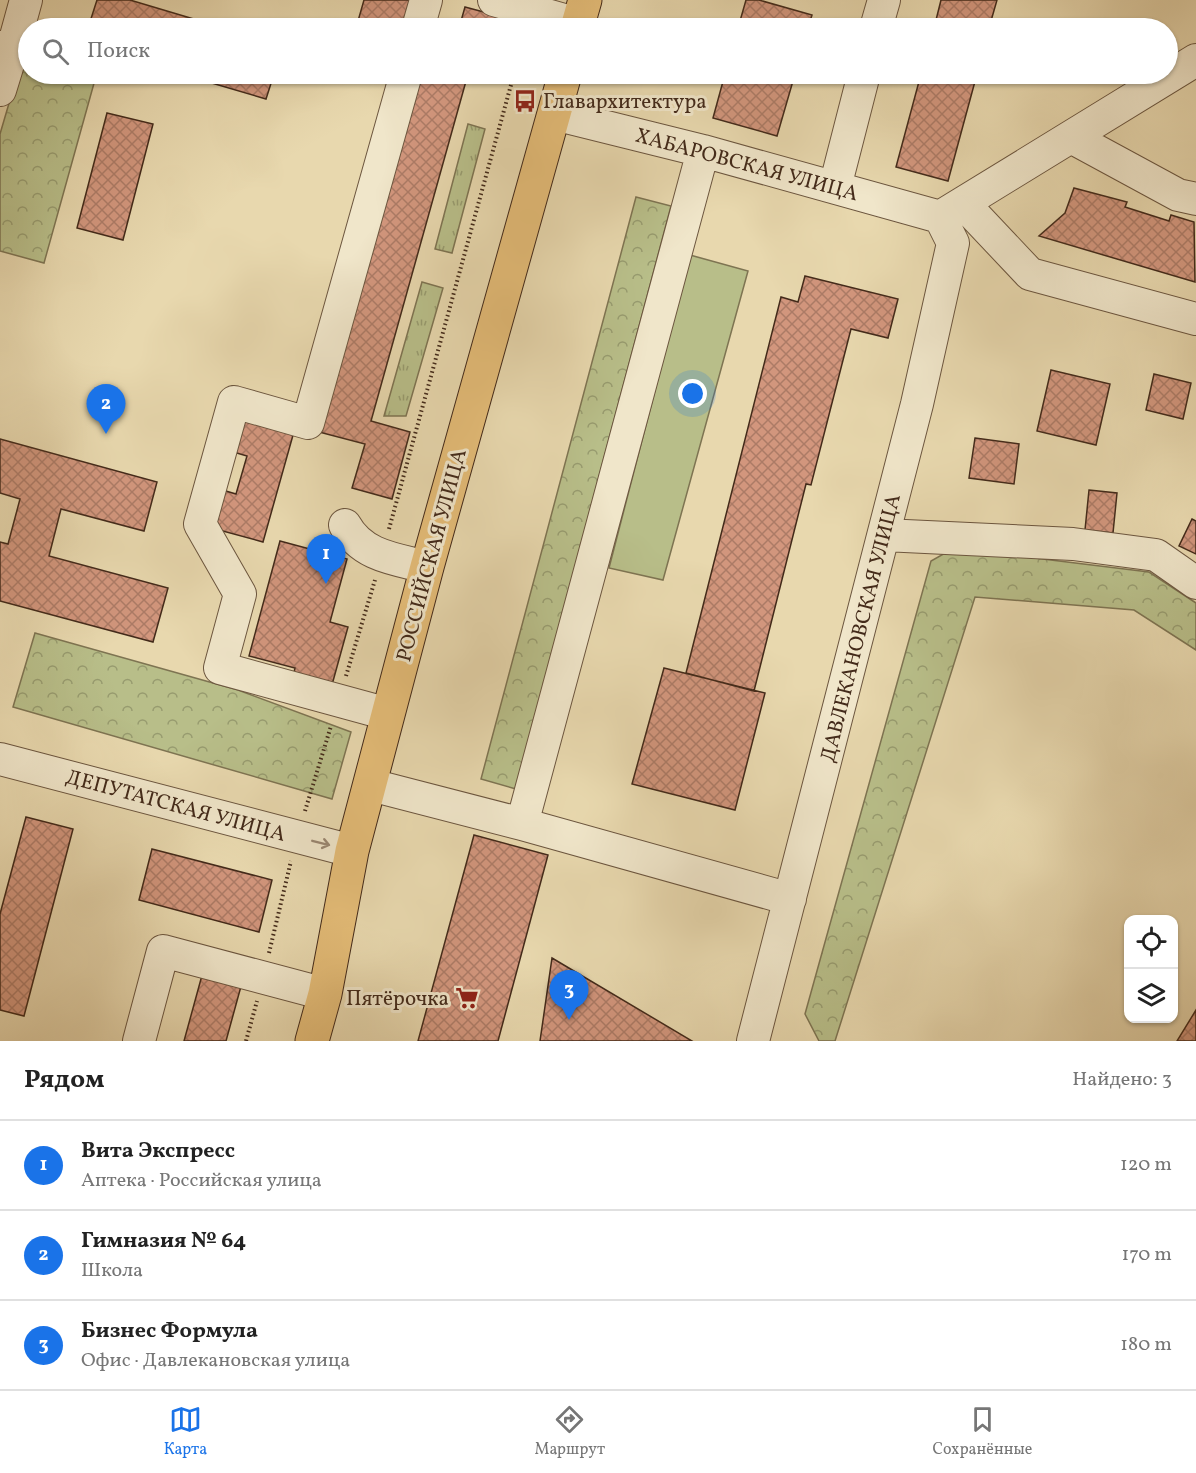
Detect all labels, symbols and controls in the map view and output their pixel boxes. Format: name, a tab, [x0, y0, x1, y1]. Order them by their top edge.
search box	[18, 18, 1178, 84]
icon: search	[39, 35, 72, 68]
text: Поиск	[87, 36, 150, 67]
bus stop icon: Главархитектура	[512, 88, 538, 114]
place label: Главархитектура	[543, 88, 707, 117]
street label: ХАБАРОВСКАЯ УЛИЦА	[632, 122, 861, 209]
your location	[678, 379, 707, 408]
pin: 2	[86, 384, 126, 434]
street label: РОССИЙСКАЯ УЛИЦА	[390, 446, 475, 665]
street label: ДАВЛЕКАНОВСКАЯ УЛИЦА	[814, 491, 909, 766]
pin: 1	[306, 534, 346, 584]
street label: ДЕПУТАТСКАЯ УЛИЦА	[63, 763, 289, 850]
one-way arrow	[311, 838, 330, 850]
map controls	[1124, 915, 1178, 1023]
button: locate	[1124, 915, 1178, 969]
button: layers	[1124, 969, 1178, 1023]
pin: 3	[550, 970, 588, 1020]
place label: Пятёрочка	[346, 985, 449, 1014]
supermarket icon: Пятёрочка	[454, 985, 480, 1011]
text: Рядом	[24, 1062, 104, 1098]
text: Найдено: 3	[1072, 1066, 1172, 1094]
text: Вита Экспресс	[81, 1136, 235, 1167]
text: 1	[39, 1151, 48, 1179]
text: 120 m	[1120, 1151, 1172, 1179]
text: Аптека · Российская улица	[81, 1167, 322, 1195]
text: Гимназия № 64	[81, 1226, 246, 1257]
text: 2	[38, 1241, 49, 1269]
text: 170 m	[1122, 1241, 1172, 1269]
text: Школа	[81, 1257, 143, 1285]
text: Бизнес Формула	[81, 1316, 258, 1347]
text: 3	[38, 1331, 49, 1359]
text: 180 m	[1120, 1331, 1172, 1359]
text: Офис · Давлекановская улица	[81, 1347, 350, 1375]
tab: Карта	[164, 1403, 207, 1461]
tab: Маршрут	[534, 1403, 605, 1461]
tab: Сохранённые	[932, 1403, 1032, 1461]

